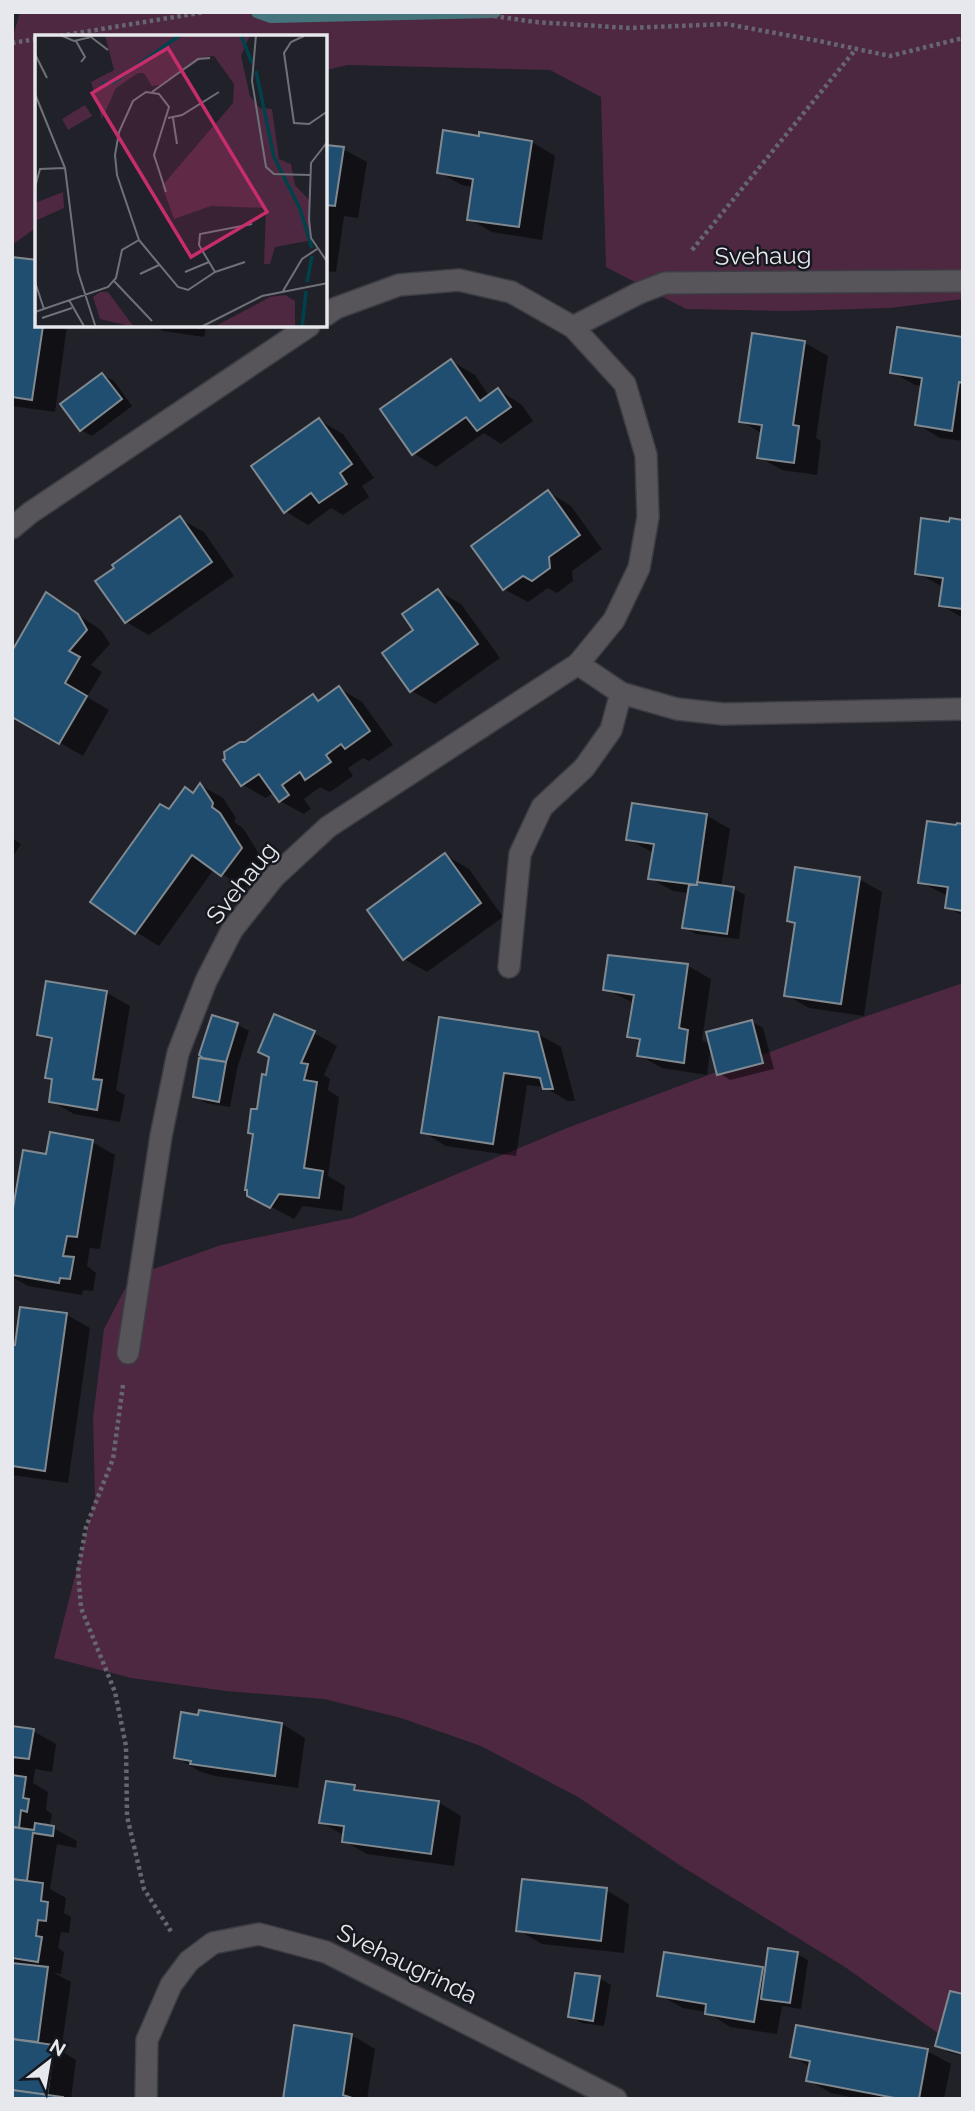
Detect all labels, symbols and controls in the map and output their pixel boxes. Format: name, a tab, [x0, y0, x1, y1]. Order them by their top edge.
inset map	[35, 35, 327, 327]
street label: Svehaug	[714, 240, 812, 271]
street label: Svehaug	[200, 836, 283, 929]
street label: Svehaugrinda	[332, 1917, 482, 2010]
north arrow	[14, 2027, 84, 2097]
text: N	[46, 2034, 70, 2061]

